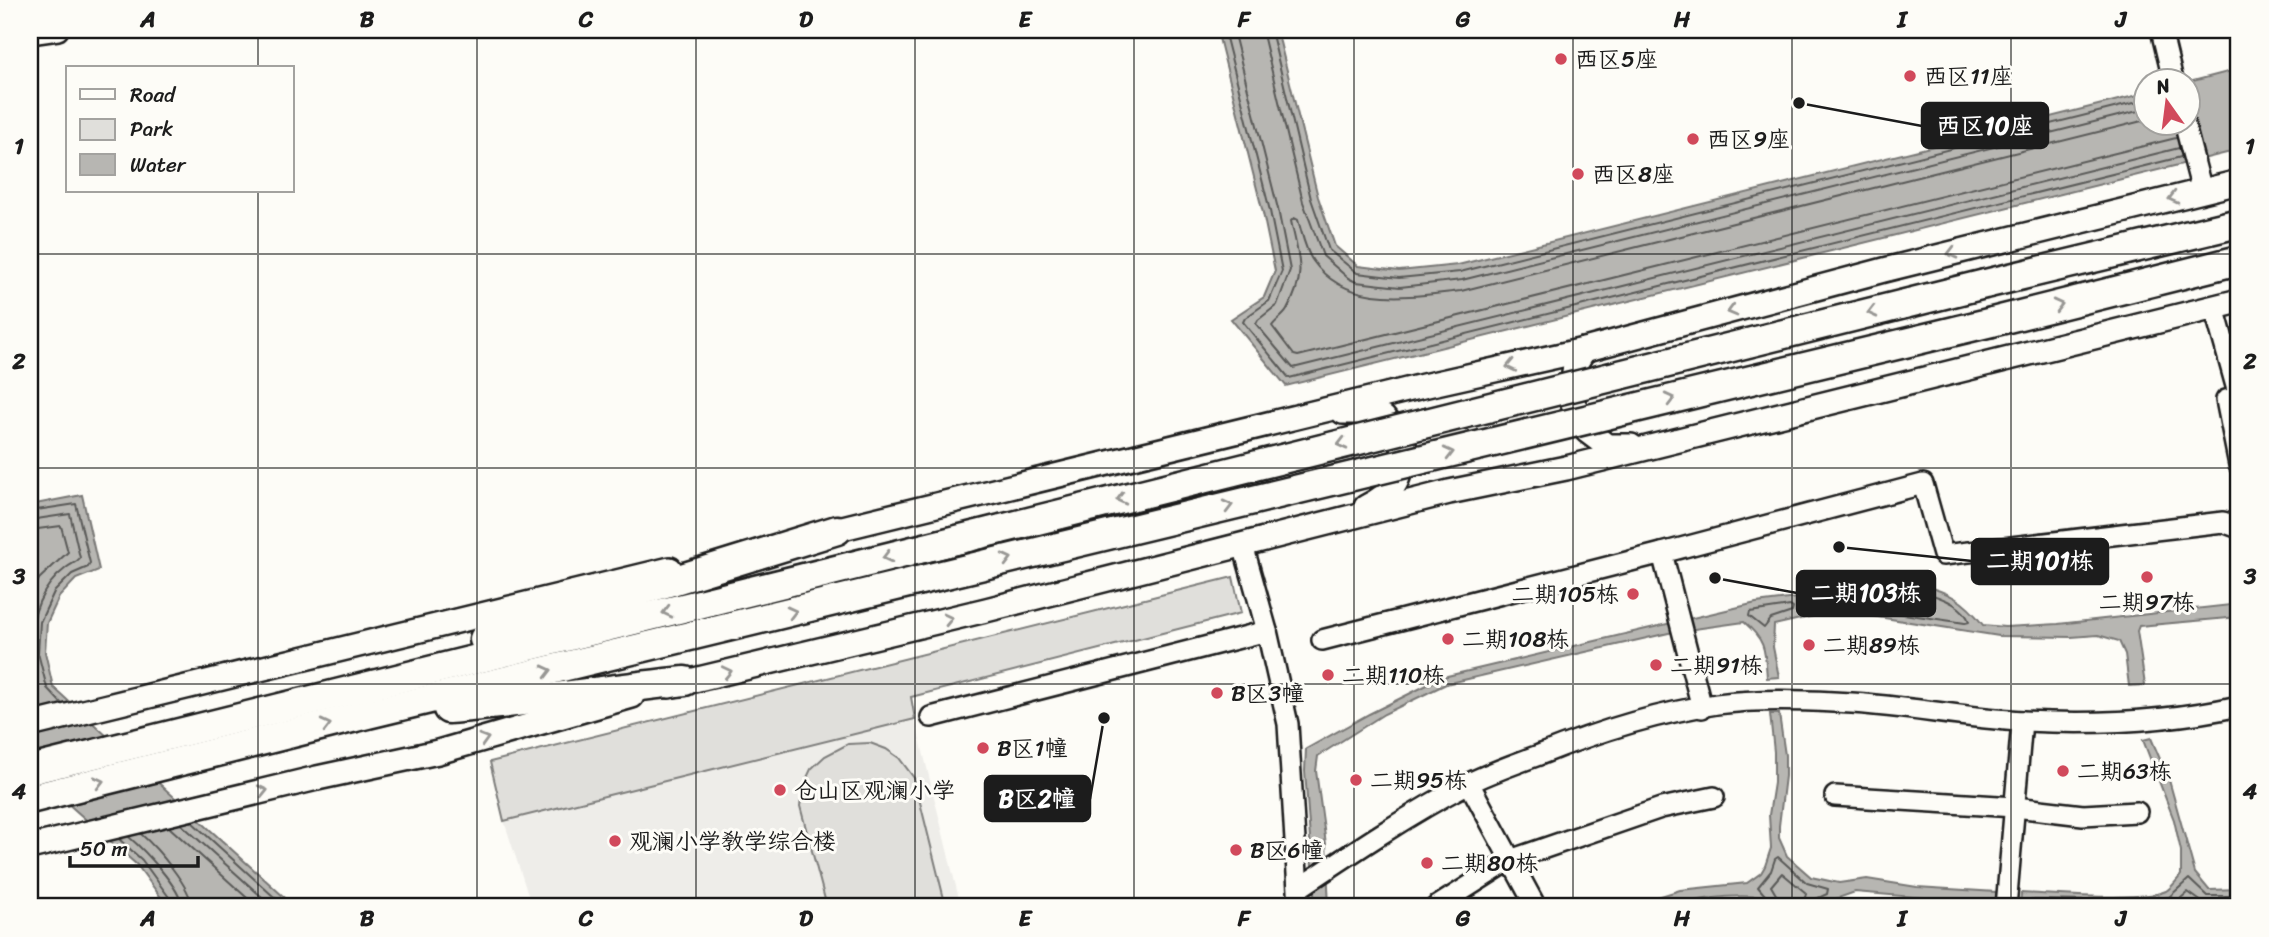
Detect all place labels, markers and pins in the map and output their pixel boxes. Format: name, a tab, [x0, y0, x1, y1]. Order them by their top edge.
place label: 西区5座	[1575, 39, 1658, 80]
marker: 西区5座	[1553, 51, 1569, 67]
place label: 西区11座	[1924, 56, 2013, 97]
marker: 西区11座	[1902, 68, 1918, 84]
callout: 西区10座	[1922, 103, 2048, 148]
place label: 西区9座	[1707, 119, 1790, 160]
marker: 西区9座	[1685, 131, 1701, 147]
place label: 西区8座	[1592, 154, 1675, 195]
marker: 西区8座	[1570, 166, 1586, 182]
callout: 二期101栋	[1972, 539, 2108, 584]
marker: 二期97栋	[2139, 569, 2155, 585]
callout: 二期103栋	[1797, 571, 1935, 616]
place label: 二期105栋	[1512, 574, 1619, 615]
place label: 二期97栋	[2099, 582, 2195, 623]
marker: 二期105栋	[1625, 586, 1641, 602]
place label: 二期108栋	[1462, 619, 1569, 660]
place label: 二期89栋	[1823, 625, 1920, 666]
marker: 二期108栋	[1440, 631, 1456, 647]
marker: 二期89栋	[1801, 637, 1817, 653]
place label: 二期91栋	[1670, 645, 1763, 686]
place label: 二期110栋	[1342, 655, 1445, 696]
marker: 二期91栋	[1648, 657, 1664, 673]
marker: 二期110栋	[1320, 667, 1336, 683]
place label: B区3幢	[1231, 673, 1304, 714]
marker: B区3幢	[1209, 685, 1225, 701]
place label: B区1幢	[997, 728, 1067, 769]
marker: B区1幢	[975, 740, 991, 756]
place label: 二期63栋	[2077, 751, 2172, 792]
place label: 二期95栋	[1370, 760, 1467, 801]
marker: 二期63栋	[2055, 763, 2071, 779]
place label: 仓山区观澜小学	[794, 770, 955, 811]
marker: 二期95栋	[1348, 772, 1364, 788]
callout: B区2幢	[985, 776, 1090, 821]
marker: 仓山区观澜小学	[772, 782, 788, 798]
place label: 观澜小学教学综合楼	[629, 821, 836, 862]
place label: B区6幢	[1250, 830, 1324, 871]
marker: 观澜小学教学综合楼	[607, 833, 623, 849]
marker: B区6幢	[1228, 842, 1244, 858]
place label: 二期80栋	[1441, 843, 1538, 884]
marker: 二期80栋	[1419, 855, 1435, 871]

